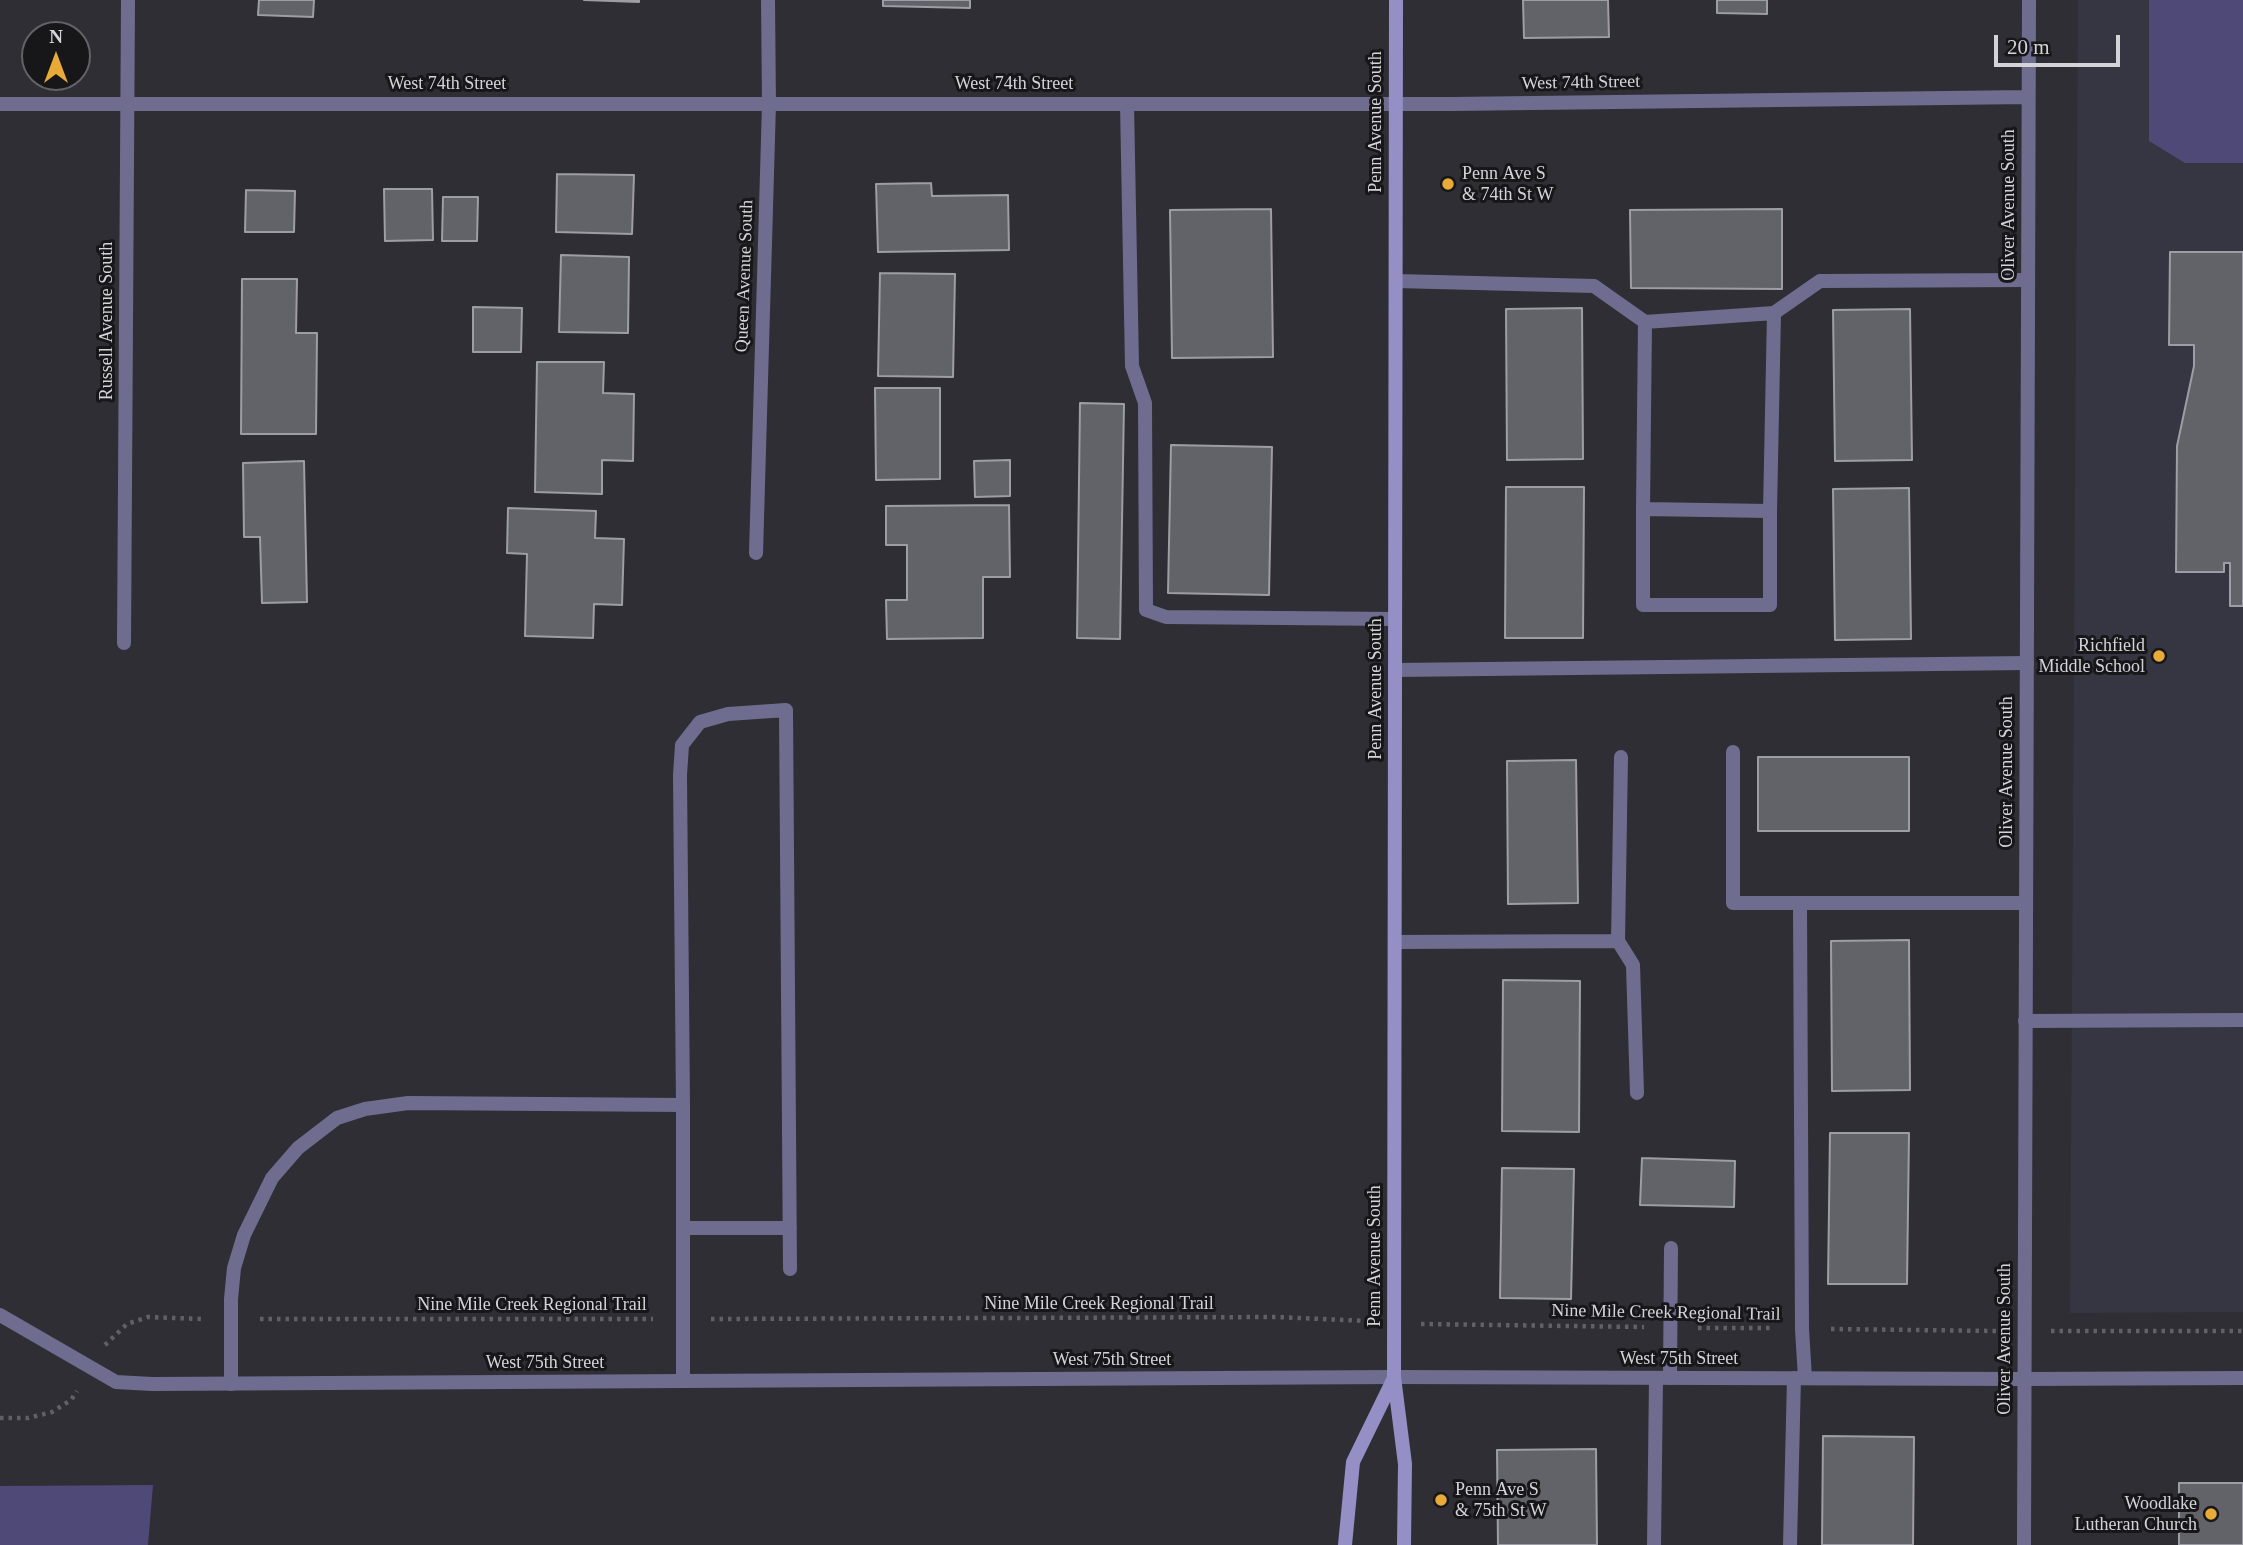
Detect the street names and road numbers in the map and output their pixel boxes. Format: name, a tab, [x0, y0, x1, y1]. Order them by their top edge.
street label: Penn Avenue South	[1365, 51, 1387, 193]
street label: West 74th Street	[1522, 71, 1640, 95]
street label: West 74th Street	[388, 73, 506, 95]
street label: West 74th Street	[955, 73, 1073, 95]
street label: Oliver Avenue South	[1998, 129, 2020, 281]
street label: Queen Avenue South	[732, 199, 758, 353]
street label: Russell Avenue South	[96, 242, 118, 400]
street label: Penn Avenue South	[1365, 618, 1387, 760]
street label: Oliver Avenue South	[1996, 696, 2018, 848]
street label: Penn Avenue South	[1364, 1185, 1386, 1327]
street label: Oliver Avenue South	[1994, 1263, 2016, 1415]
street label: Nine Mile Creek Regional Trail	[984, 1293, 1214, 1315]
street label: Nine Mile Creek Regional Trail	[417, 1294, 647, 1316]
street label: Nine Mile Creek Regional Trail	[1551, 1300, 1781, 1326]
street label: West 75th Street	[1620, 1348, 1738, 1370]
street label: West 75th Street	[1053, 1349, 1171, 1371]
street label: West 75th Street	[486, 1352, 604, 1374]

